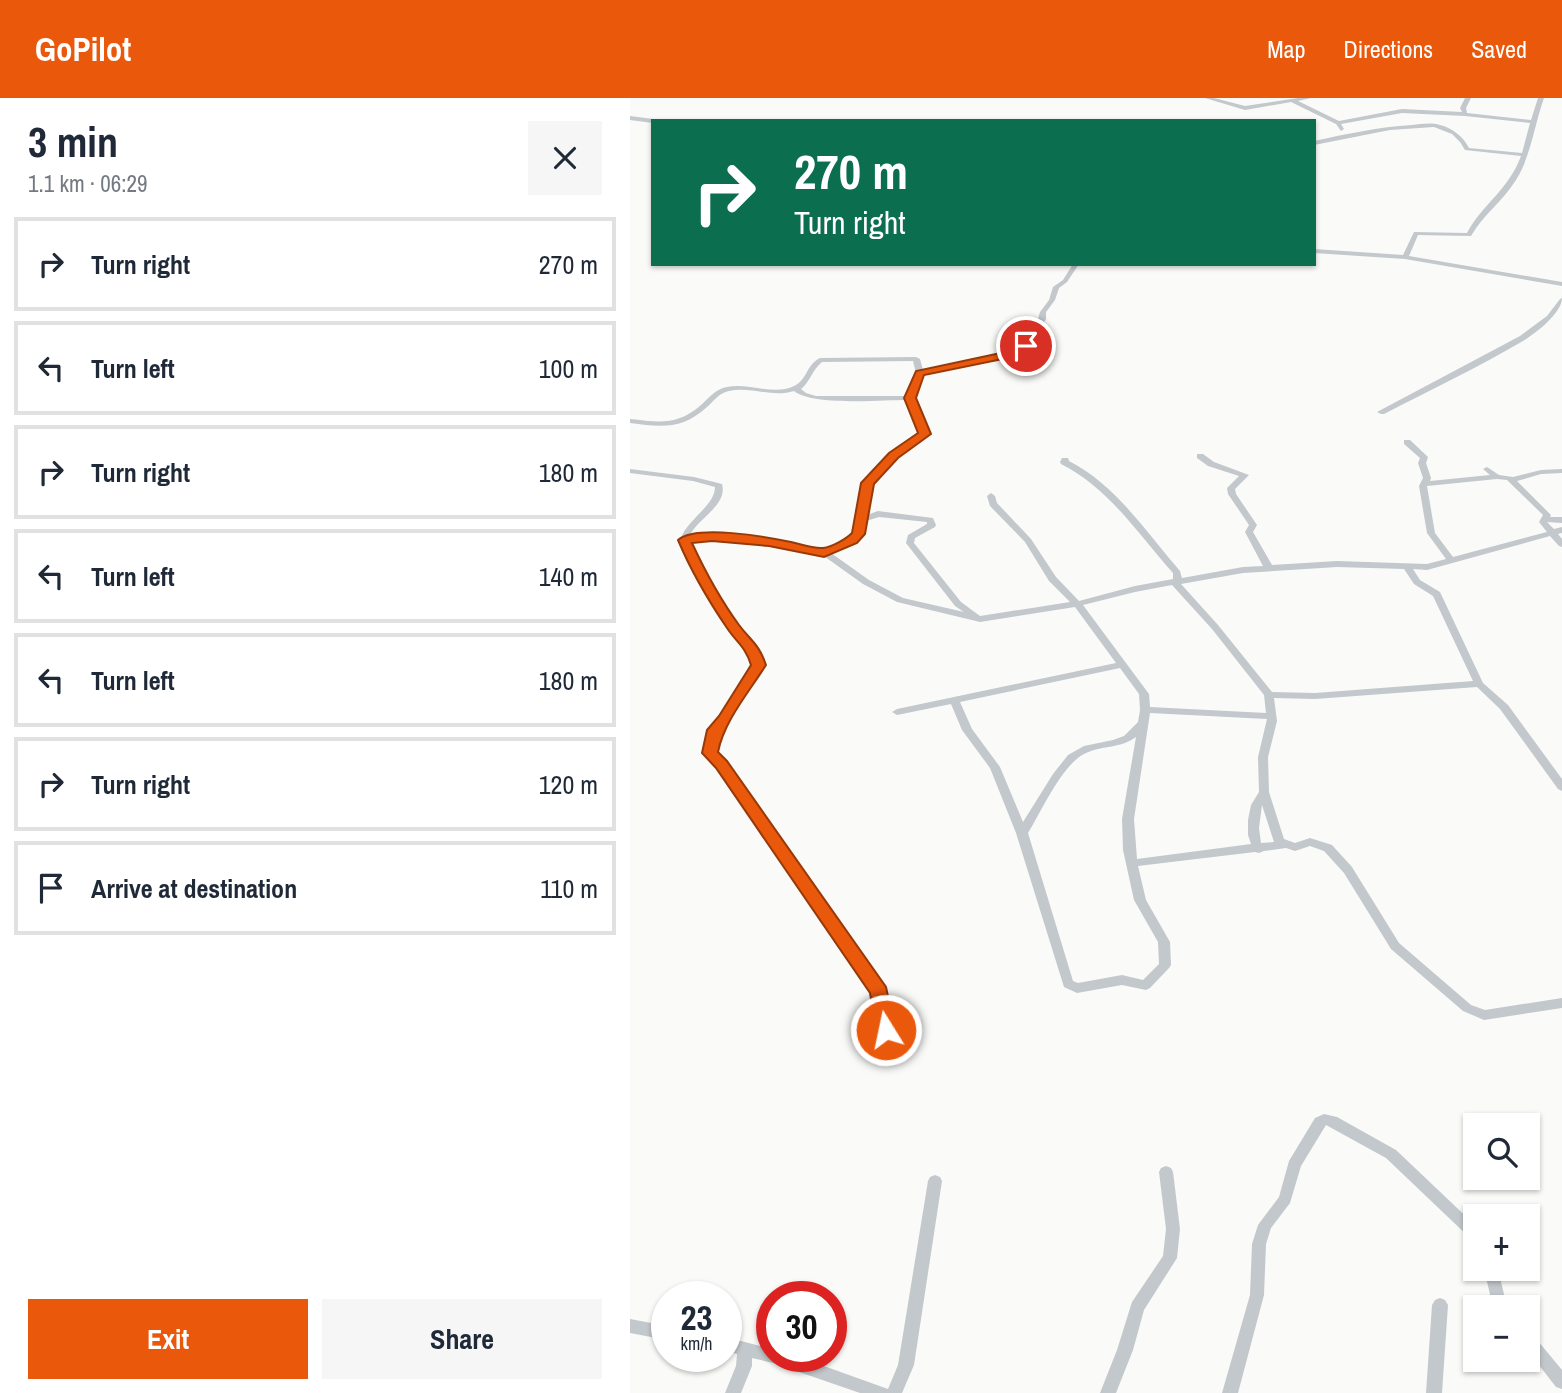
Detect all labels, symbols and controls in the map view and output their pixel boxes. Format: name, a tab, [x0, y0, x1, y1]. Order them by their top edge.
text: GoPilot	[35, 27, 131, 71]
text: Map	[1267, 33, 1305, 65]
text: Directions	[1343, 33, 1433, 65]
text: Saved	[1471, 33, 1527, 65]
text: 3 min	[28, 114, 118, 170]
button: close	[528, 121, 602, 195]
text: 270 m	[794, 138, 908, 204]
icon: right	[679, 147, 770, 238]
text: 1.1 km · 06:29	[28, 168, 148, 199]
text: Turn right	[794, 201, 906, 244]
icon: right	[32, 245, 70, 283]
text: Turn right	[91, 247, 190, 282]
text: 270 m	[539, 247, 598, 282]
pin	[996, 316, 1056, 376]
icon: arrive	[1007, 327, 1045, 365]
icon: left	[32, 349, 70, 387]
text: Turn left	[91, 351, 175, 386]
text: 100 m	[539, 351, 598, 386]
icon: right	[32, 453, 70, 491]
text: Turn right	[91, 455, 190, 490]
text: 180 m	[539, 455, 598, 490]
icon: left	[32, 557, 70, 595]
text: Turn left	[91, 559, 175, 594]
text: 140 m	[539, 559, 598, 594]
icon: left	[32, 661, 70, 699]
text: Turn left	[91, 663, 175, 698]
text: 180 m	[539, 663, 598, 698]
icon: right	[32, 765, 70, 803]
text: Turn right	[91, 767, 190, 802]
text: 120 m	[539, 767, 598, 802]
icon: arrive	[32, 869, 70, 907]
text: Arrive at destination	[91, 871, 297, 906]
text: 110 m	[540, 871, 598, 906]
position arrow	[849, 993, 923, 1067]
map controls	[1463, 1113, 1540, 1372]
button: search	[1463, 1113, 1540, 1190]
button: +	[1463, 1204, 1540, 1281]
speed limit sign: 30	[756, 1281, 847, 1372]
text: 23	[681, 1294, 712, 1341]
button: −	[1463, 1295, 1540, 1372]
button: Exit	[28, 1299, 308, 1379]
button: Share	[322, 1299, 602, 1379]
text: km/h	[681, 1331, 713, 1356]

